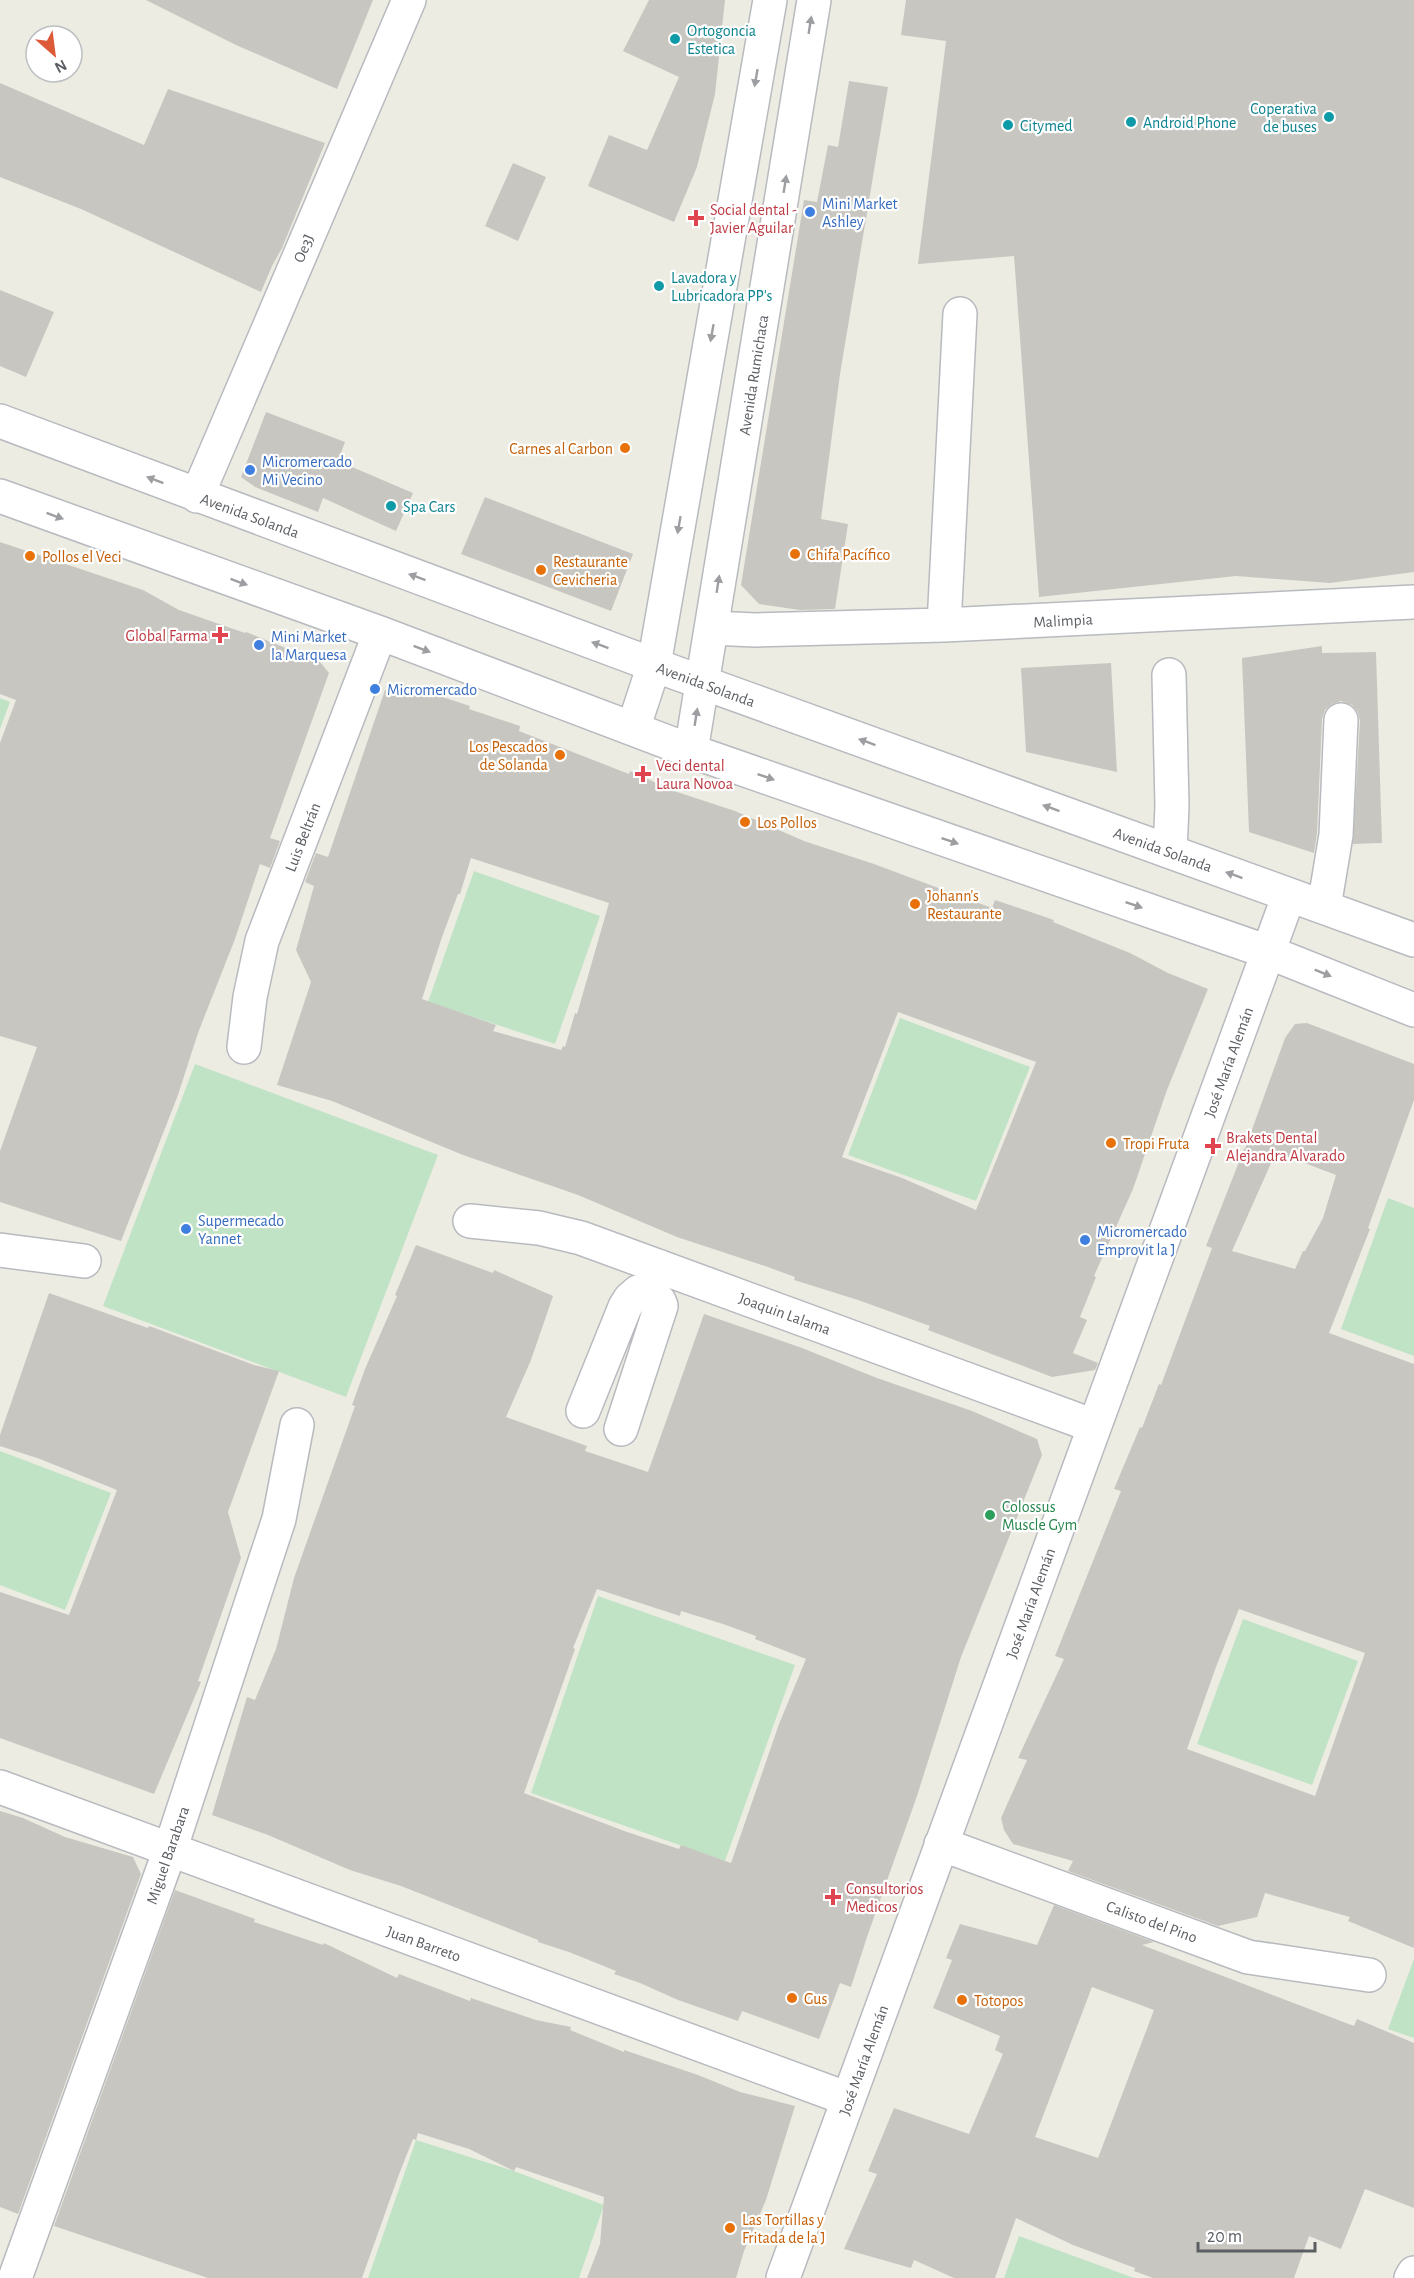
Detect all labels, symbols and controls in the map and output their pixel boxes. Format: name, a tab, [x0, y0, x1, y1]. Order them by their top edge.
one-way arrow	[806, 15, 815, 34]
place label: Ortogoncia Estetica	[687, 23, 756, 57]
north arrow	[24, 24, 84, 84]
marker: Ortogoncia Estetica	[668, 32, 682, 46]
text: N	[52, 57, 69, 76]
one-way arrow	[751, 69, 760, 88]
place label: Coperativa de buses	[1250, 101, 1317, 135]
marker: Coperativa de buses	[1322, 110, 1336, 124]
marker: Android Phone	[1124, 115, 1138, 129]
place label: Android Phone	[1143, 115, 1236, 131]
marker: Citymed	[1001, 118, 1015, 132]
place label: Citymed	[1020, 118, 1073, 135]
one-way arrow	[781, 174, 790, 193]
place label: Mini Market Ashley	[822, 196, 898, 231]
place label: Social dental - Javier Aguilar	[710, 202, 797, 236]
marker: Mini Market Ashley	[803, 205, 817, 219]
marker: Social dental - Javier Aguilar	[687, 209, 705, 227]
street label: Oe3J	[291, 232, 317, 265]
place label: Lavadora y Lubricadora PP's	[671, 270, 773, 304]
marker: Lavadora y Lubricadora PP's	[652, 279, 666, 293]
street label: Avenida Rumichaca	[737, 314, 771, 437]
one-way arrow	[707, 323, 716, 342]
place label: Carnes al Carbon	[509, 441, 613, 457]
marker: Carnes al Carbon	[618, 441, 632, 455]
place label: Micromercado Mi Vecino	[262, 454, 352, 488]
marker: Micromercado Mi Vecino	[243, 463, 257, 477]
one-way arrow	[146, 475, 164, 485]
street label: Avenida Solanda	[198, 491, 301, 541]
marker: Spa Cars	[384, 499, 398, 513]
place label: Spa Cars	[403, 499, 455, 515]
one-way arrow	[46, 511, 64, 521]
one-way arrow	[674, 515, 683, 534]
marker: Chifa Pacífico	[788, 547, 802, 561]
place label: Chifa Pacífico	[807, 547, 891, 563]
marker: Pollos el Veci	[23, 549, 37, 563]
place label: Pollos el Veci	[42, 549, 122, 565]
place label: Restaurante Cevicheria	[553, 554, 628, 588]
marker: Restaurante Cevicheria	[534, 563, 548, 577]
one-way arrow	[408, 572, 426, 582]
one-way arrow	[714, 574, 723, 593]
one-way arrow	[230, 577, 248, 587]
street label: Malimpia	[1033, 611, 1093, 631]
place label: Global Farma	[125, 628, 208, 644]
marker: Global Farma	[213, 628, 227, 642]
place label: Mini Market la Marquesa	[271, 629, 347, 663]
marker: Mini Market la Marquesa	[252, 638, 266, 652]
one-way arrow	[590, 640, 608, 650]
one-way arrow	[413, 644, 431, 654]
street label: Avenida Solanda	[654, 660, 757, 710]
marker: Micromercado	[368, 682, 382, 696]
place label: Micromercado	[387, 682, 477, 698]
one-way arrow	[692, 707, 701, 726]
one-way arrow	[858, 737, 876, 747]
place label: Los Pescados de Solanda	[469, 739, 548, 773]
marker: Los Pescados de Solanda	[553, 748, 567, 762]
place label: Veci dental Laura Novoa	[656, 758, 733, 792]
marker: Veci dental Laura Novoa	[634, 765, 652, 783]
one-way arrow	[757, 772, 775, 782]
street label: Luis Beltrán	[282, 801, 323, 874]
one-way arrow	[1042, 803, 1060, 813]
marker: Los Pollos	[738, 815, 752, 829]
place label: Los Pollos	[757, 815, 817, 831]
street label: Avenida Solanda	[1111, 825, 1214, 875]
one-way arrow	[941, 836, 959, 846]
one-way arrow	[1225, 869, 1243, 879]
place label: Johann's Restaurante	[927, 888, 1002, 922]
marker: Johann's Restaurante	[908, 897, 922, 911]
one-way arrow	[1125, 901, 1143, 910]
one-way arrow	[1314, 969, 1332, 979]
street label: José María Alemán	[1202, 1005, 1256, 1120]
place label: Brakets Dental Alejandra Alvarado	[1226, 1130, 1345, 1165]
marker: Tropi Fruta	[1104, 1136, 1118, 1150]
place label: Tropi Fruta	[1123, 1136, 1190, 1152]
marker: Brakets Dental Alejandra Alvarado	[1204, 1137, 1222, 1155]
place label: Supermecado Yannet	[198, 1213, 284, 1247]
marker: Supermecado Yannet	[179, 1222, 193, 1236]
place label: Micromercado Emprovit la J	[1097, 1224, 1187, 1258]
marker: Micromercado Emprovit la J	[1078, 1233, 1092, 1247]
street label: Joaquin Lalama	[737, 1290, 833, 1338]
place label: Colossus Muscle Gym	[1002, 1499, 1077, 1534]
marker: Colossus Muscle Gym	[983, 1508, 997, 1522]
street label: José María Alemán	[1004, 1546, 1058, 1661]
street label: Miguel Barabara	[144, 1804, 192, 1906]
place label: Consultorios Medicos	[846, 1881, 923, 1915]
marker: Consultorios Medicos	[824, 1888, 842, 1906]
street label: Calisto del Pino	[1104, 1898, 1199, 1946]
street label: Juan Barreto	[385, 1923, 463, 1965]
marker: Gus	[785, 1991, 799, 2005]
place label: Gus	[804, 1991, 827, 2007]
marker: Totopos	[955, 1993, 969, 2007]
place label: Totopos	[974, 1993, 1023, 2009]
street label: José María Alemán	[837, 2003, 891, 2118]
place label: Las Tortillas y Fritada de la J	[742, 2212, 825, 2246]
scale bar	[1198, 2215, 1315, 2253]
marker: Las Tortillas y Fritada de la J	[723, 2221, 737, 2235]
text: 20 m	[1207, 2228, 1242, 2246]

